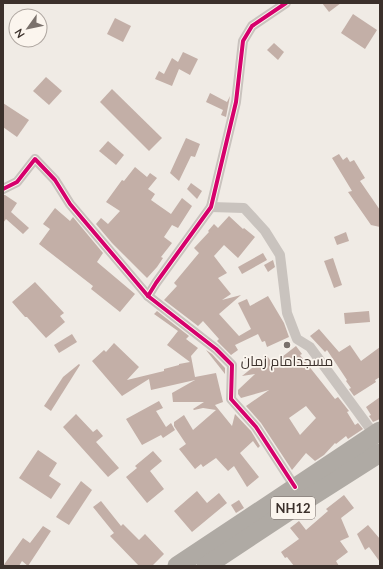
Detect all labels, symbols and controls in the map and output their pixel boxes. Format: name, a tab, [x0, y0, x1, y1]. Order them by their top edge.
north arrow	[8, 8, 48, 48]
text: N	[11, 27, 27, 41]
marker: مسجدامام زمان	[282, 340, 292, 350]
place label: مسجدامام زمان	[241, 352, 333, 371]
road number: NH12	[271, 497, 315, 519]

